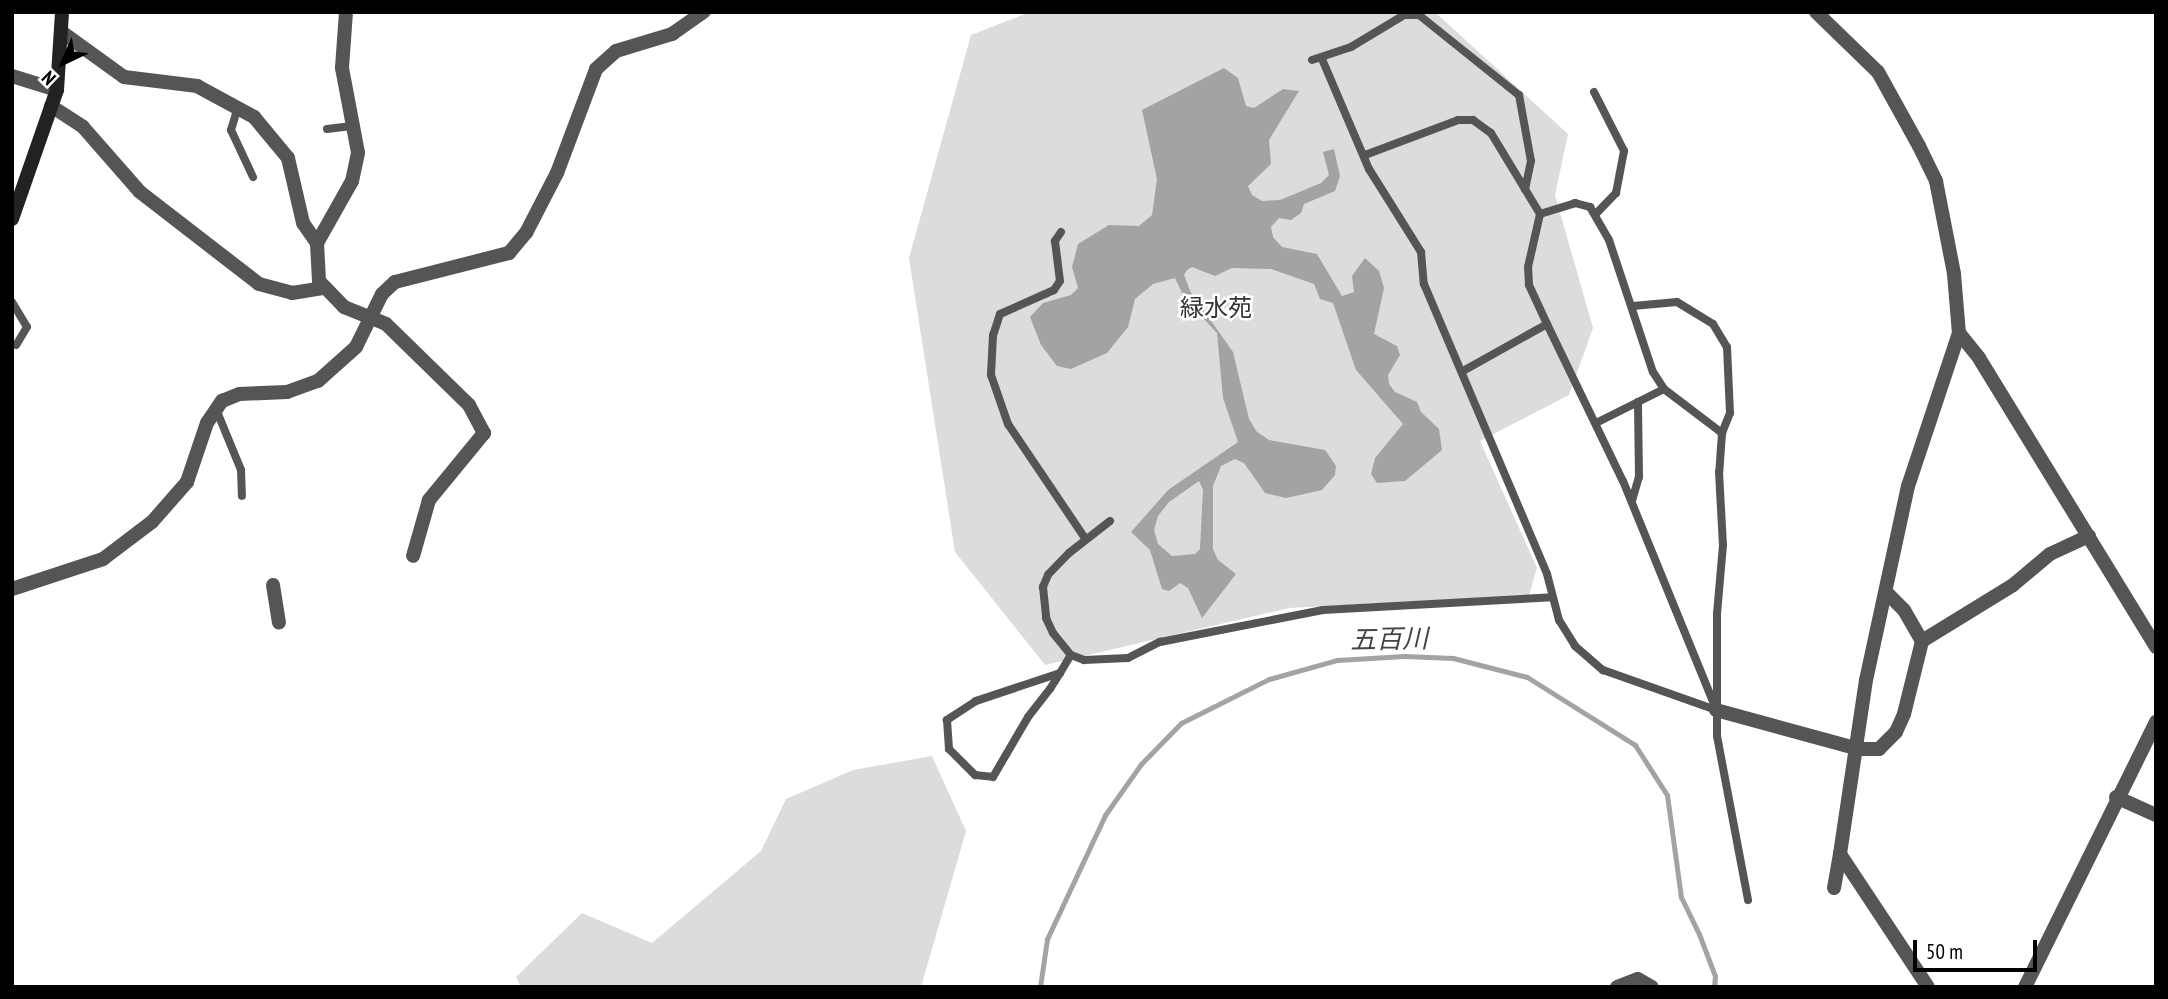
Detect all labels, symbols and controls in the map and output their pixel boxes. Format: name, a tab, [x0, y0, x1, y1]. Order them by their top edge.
north arrow	[28, 28, 98, 98]
text: N	[36, 66, 60, 90]
park label: 緑水苑	[1180, 294, 1252, 322]
water label: 五百川	[1350, 623, 1428, 655]
scale bar	[1916, 926, 2040, 970]
text: 50 m	[1926, 938, 1963, 965]

